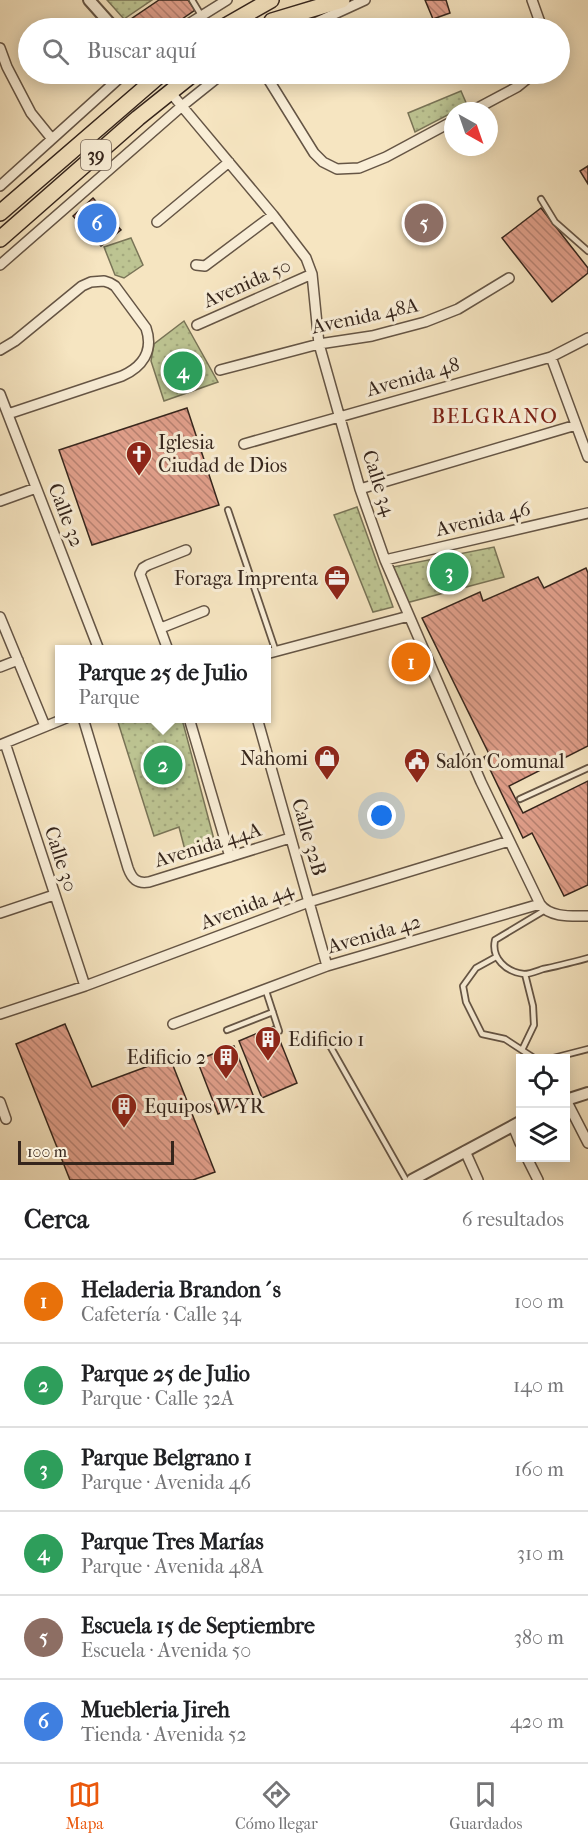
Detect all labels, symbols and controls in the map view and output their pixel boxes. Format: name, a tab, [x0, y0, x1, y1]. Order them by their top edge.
search box	[18, 18, 570, 84]
icon: search	[39, 35, 72, 68]
text: Buscar aquí	[87, 38, 196, 64]
north arrow	[444, 102, 498, 156]
road number: 39	[81, 140, 111, 170]
pin: 6	[78, 200, 116, 246]
pin: 5	[404, 200, 444, 246]
street label: Avenida 50	[199, 253, 294, 313]
street label: Avenida 48A	[308, 293, 422, 339]
pin: 4	[164, 348, 202, 394]
street label: Avenida 48	[363, 353, 462, 402]
district label: BELGRANO	[432, 404, 559, 428]
place label: Iglesia Ciudad de Dios	[158, 431, 287, 477]
church icon: Iglesia Ciudad de Dios	[124, 439, 154, 477]
street label: Calle 34	[358, 447, 401, 520]
street label: Calle 32	[43, 480, 89, 550]
street label: Avenida 46	[432, 497, 533, 541]
pin: 3	[430, 550, 468, 594]
office icon: Foraga Imprenta	[322, 563, 352, 601]
place label: Foraga Imprenta	[174, 567, 319, 590]
pin: 1	[392, 640, 430, 684]
popup	[55, 645, 271, 723]
text: Parque 25 de Julio	[79, 660, 247, 686]
text: Parque	[79, 686, 140, 709]
pin: 2	[144, 742, 182, 788]
shop icon: Nahomi	[312, 743, 342, 781]
public building icon: Salón Comunal	[402, 746, 432, 784]
place label: Nahomi	[240, 747, 308, 770]
place label: Salón Comunal	[436, 750, 565, 773]
street label: Calle 32B	[287, 796, 331, 878]
your location	[367, 801, 396, 830]
street label: Avenida 44A	[151, 818, 265, 872]
street label: Calle 30	[40, 824, 82, 894]
street label: Avenida 44	[196, 877, 298, 935]
street label: Avenida 42	[324, 910, 423, 959]
building icon: Edificio 1	[253, 1024, 283, 1062]
place label: Edificio 1	[288, 1028, 364, 1051]
building icon: Edificio 2	[211, 1042, 241, 1080]
place label: Edificio 2	[127, 1046, 206, 1069]
map controls	[516, 1054, 570, 1162]
button: locate	[516, 1054, 570, 1108]
building icon: Equipos WYR	[109, 1091, 139, 1129]
place label: Equipos WYR	[144, 1095, 266, 1118]
button: layers	[516, 1108, 570, 1162]
scale bar	[18, 1138, 174, 1166]
text: 100 m	[27, 1142, 67, 1161]
text: Cerca	[24, 1204, 89, 1235]
text: 6 resultados	[462, 1208, 564, 1231]
text: Heladeria Brandon´s	[81, 1277, 281, 1303]
text: 1	[40, 1290, 47, 1313]
text: 100 m	[514, 1290, 564, 1313]
text: Cafetería · Calle 34	[81, 1303, 241, 1326]
text: Parque 25 de Julio	[81, 1361, 250, 1387]
text: 2	[38, 1374, 49, 1397]
text: 140 m	[513, 1374, 564, 1397]
text: Parque · Calle 32A	[81, 1387, 234, 1410]
text: Parque Belgrano 1	[81, 1445, 252, 1471]
text: 3	[39, 1458, 48, 1481]
text: 160 m	[514, 1458, 564, 1481]
text: Parque · Avenida 46	[81, 1471, 251, 1494]
text: Parque Tres Marías	[81, 1529, 264, 1555]
text: 4	[38, 1542, 49, 1565]
text: 310 m	[517, 1542, 564, 1565]
text: Parque · Avenida 48A	[81, 1555, 263, 1578]
text: Escuela 15 de Septiembre	[81, 1613, 315, 1639]
text: 5	[39, 1626, 48, 1649]
text: 380 m	[514, 1626, 564, 1649]
text: Escuela · Avenida 50	[81, 1639, 251, 1662]
text: Muebleria Jireh	[81, 1697, 230, 1723]
text: 6	[38, 1710, 49, 1733]
text: 420 m	[510, 1710, 564, 1733]
text: Tienda · Avenida 52	[81, 1723, 247, 1746]
tab: Mapa	[66, 1778, 104, 1833]
tab: Cómo llegar	[235, 1778, 318, 1833]
tab: Guardados	[449, 1778, 522, 1833]

